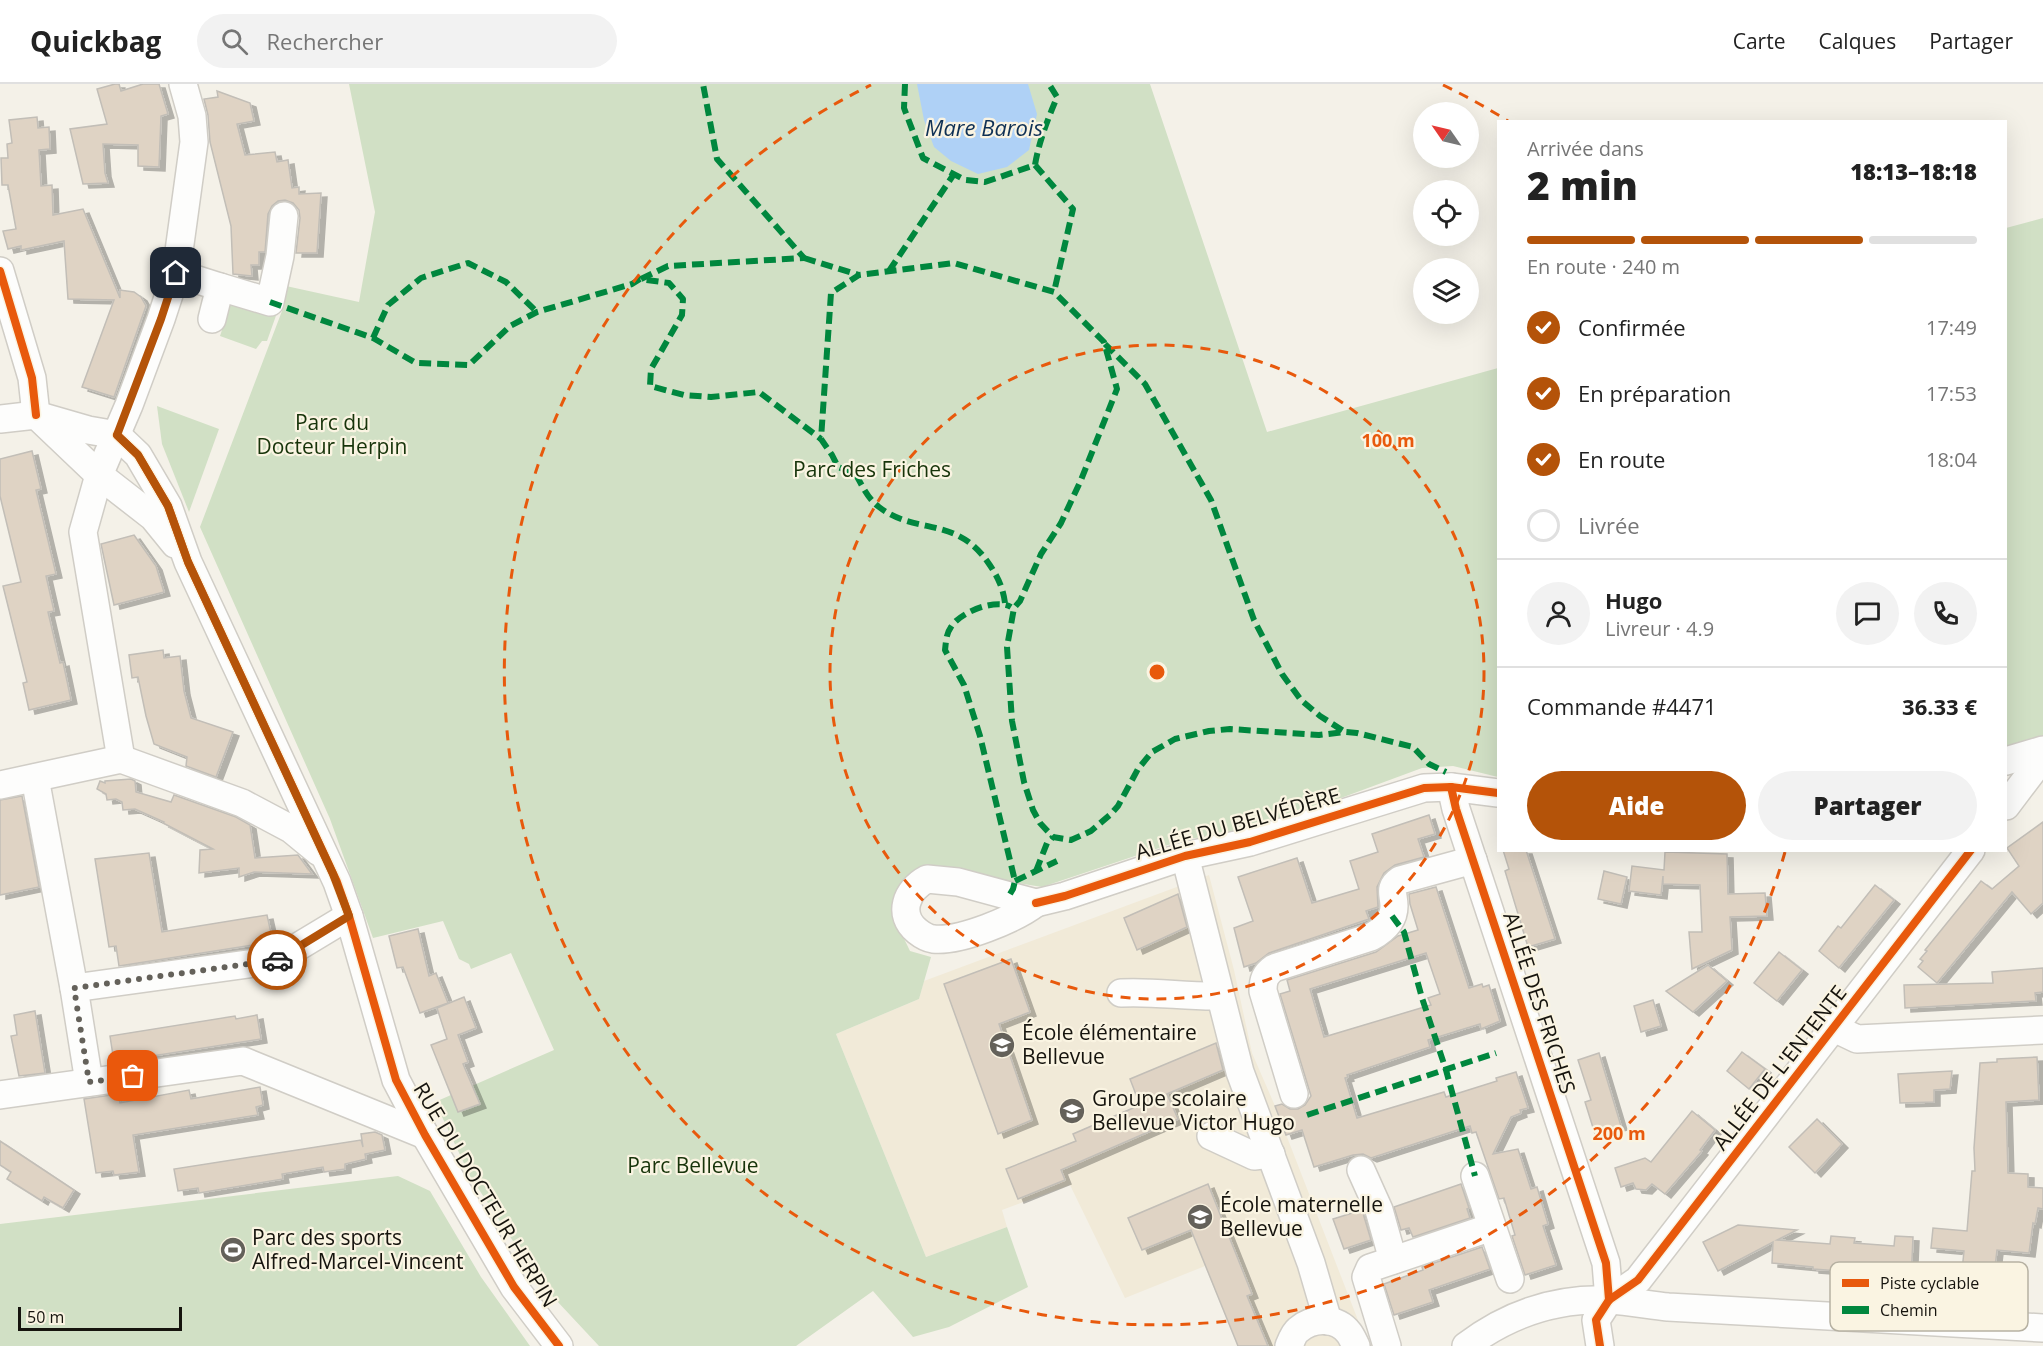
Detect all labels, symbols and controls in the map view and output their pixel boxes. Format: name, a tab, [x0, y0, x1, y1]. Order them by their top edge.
search box	[197, 14, 617, 68]
text: Quickbag	[30, 22, 161, 60]
icon: search	[218, 25, 251, 58]
text: Rechercher	[266, 26, 383, 56]
text: Carte	[1733, 27, 1785, 55]
text: Calques	[1818, 27, 1896, 55]
text: Partager	[1929, 27, 2013, 55]
north arrow	[1413, 102, 1479, 168]
map controls	[1413, 102, 1479, 324]
water label: Mare Barois	[925, 112, 1043, 142]
text: Arrivée dans	[1527, 135, 1644, 162]
text: 18:13–18:18	[1850, 156, 1977, 186]
text: 2 min	[1527, 158, 1638, 211]
button: locate	[1413, 180, 1479, 246]
pin	[150, 247, 201, 298]
text: En route · 240 m	[1527, 253, 1680, 280]
icon: home	[159, 256, 192, 289]
button: layers	[1413, 258, 1479, 324]
icon: check	[1527, 311, 1560, 344]
text: Confirmée	[1578, 312, 1686, 342]
text: 17:49	[1926, 314, 1977, 341]
icon: check	[1527, 377, 1560, 410]
text: En préparation	[1578, 378, 1731, 408]
text: 17:53	[1926, 380, 1977, 407]
park label: Parc du Docteur Herpin	[256, 408, 408, 460]
text: 100 m	[1361, 428, 1415, 452]
icon: check	[1527, 443, 1560, 476]
text: En route	[1578, 444, 1665, 474]
text: 18:04	[1926, 446, 1977, 473]
park label: Parc des Friches	[793, 455, 951, 483]
text: Livrée	[1578, 510, 1640, 540]
button: person	[1527, 582, 1590, 645]
button: chat	[1836, 582, 1899, 645]
button: phone	[1914, 582, 1977, 645]
text: Hugo	[1605, 585, 1662, 615]
text: Livreur · 4.9	[1605, 615, 1714, 642]
centre of rings	[1147, 662, 1167, 682]
text: Commande #4471	[1527, 691, 1717, 721]
text: 36.33 €	[1902, 691, 1977, 721]
button: Aide	[1527, 771, 1746, 840]
button: Partager	[1758, 771, 1977, 840]
street label: ALLÉE DU BELVÉDÈRE	[1132, 780, 1343, 866]
street label: ALLÉE DES FRICHES	[1497, 908, 1583, 1097]
courier	[247, 930, 307, 990]
icon: car	[261, 944, 294, 977]
street label: ALLÉE DE L'ENTENTE	[1706, 979, 1852, 1155]
place label: École élémentaire Bellevue	[1022, 1018, 1197, 1070]
school or university icon: École élémentaire Bellevue	[987, 1030, 1017, 1060]
pin	[107, 1050, 158, 1101]
icon: bag	[116, 1059, 149, 1092]
street label: RUE DU DOCTEUR HERPIN	[408, 1077, 564, 1312]
place label: Groupe scolaire Bellevue Victor Hugo	[1092, 1084, 1295, 1136]
school or university icon: Groupe scolaire Bellevue Victor Hugo	[1057, 1096, 1087, 1126]
text: 200 m	[1592, 1121, 1646, 1145]
park label: Parc Bellevue	[627, 1151, 759, 1179]
place label: École maternelle Bellevue	[1220, 1190, 1383, 1242]
school or university icon: École maternelle Bellevue	[1185, 1202, 1215, 1232]
place label: Parc des sports Alfred-Marcel-Vincent	[252, 1223, 464, 1275]
sports icon: Parc des sports Alfred-Marcel-Vincent	[218, 1235, 248, 1265]
legend	[1830, 1262, 2028, 1331]
text: Piste cyclable	[1880, 1272, 1979, 1294]
text: Chemin	[1880, 1299, 1938, 1321]
scale bar	[18, 1304, 182, 1332]
text: 50 m	[27, 1306, 64, 1328]

